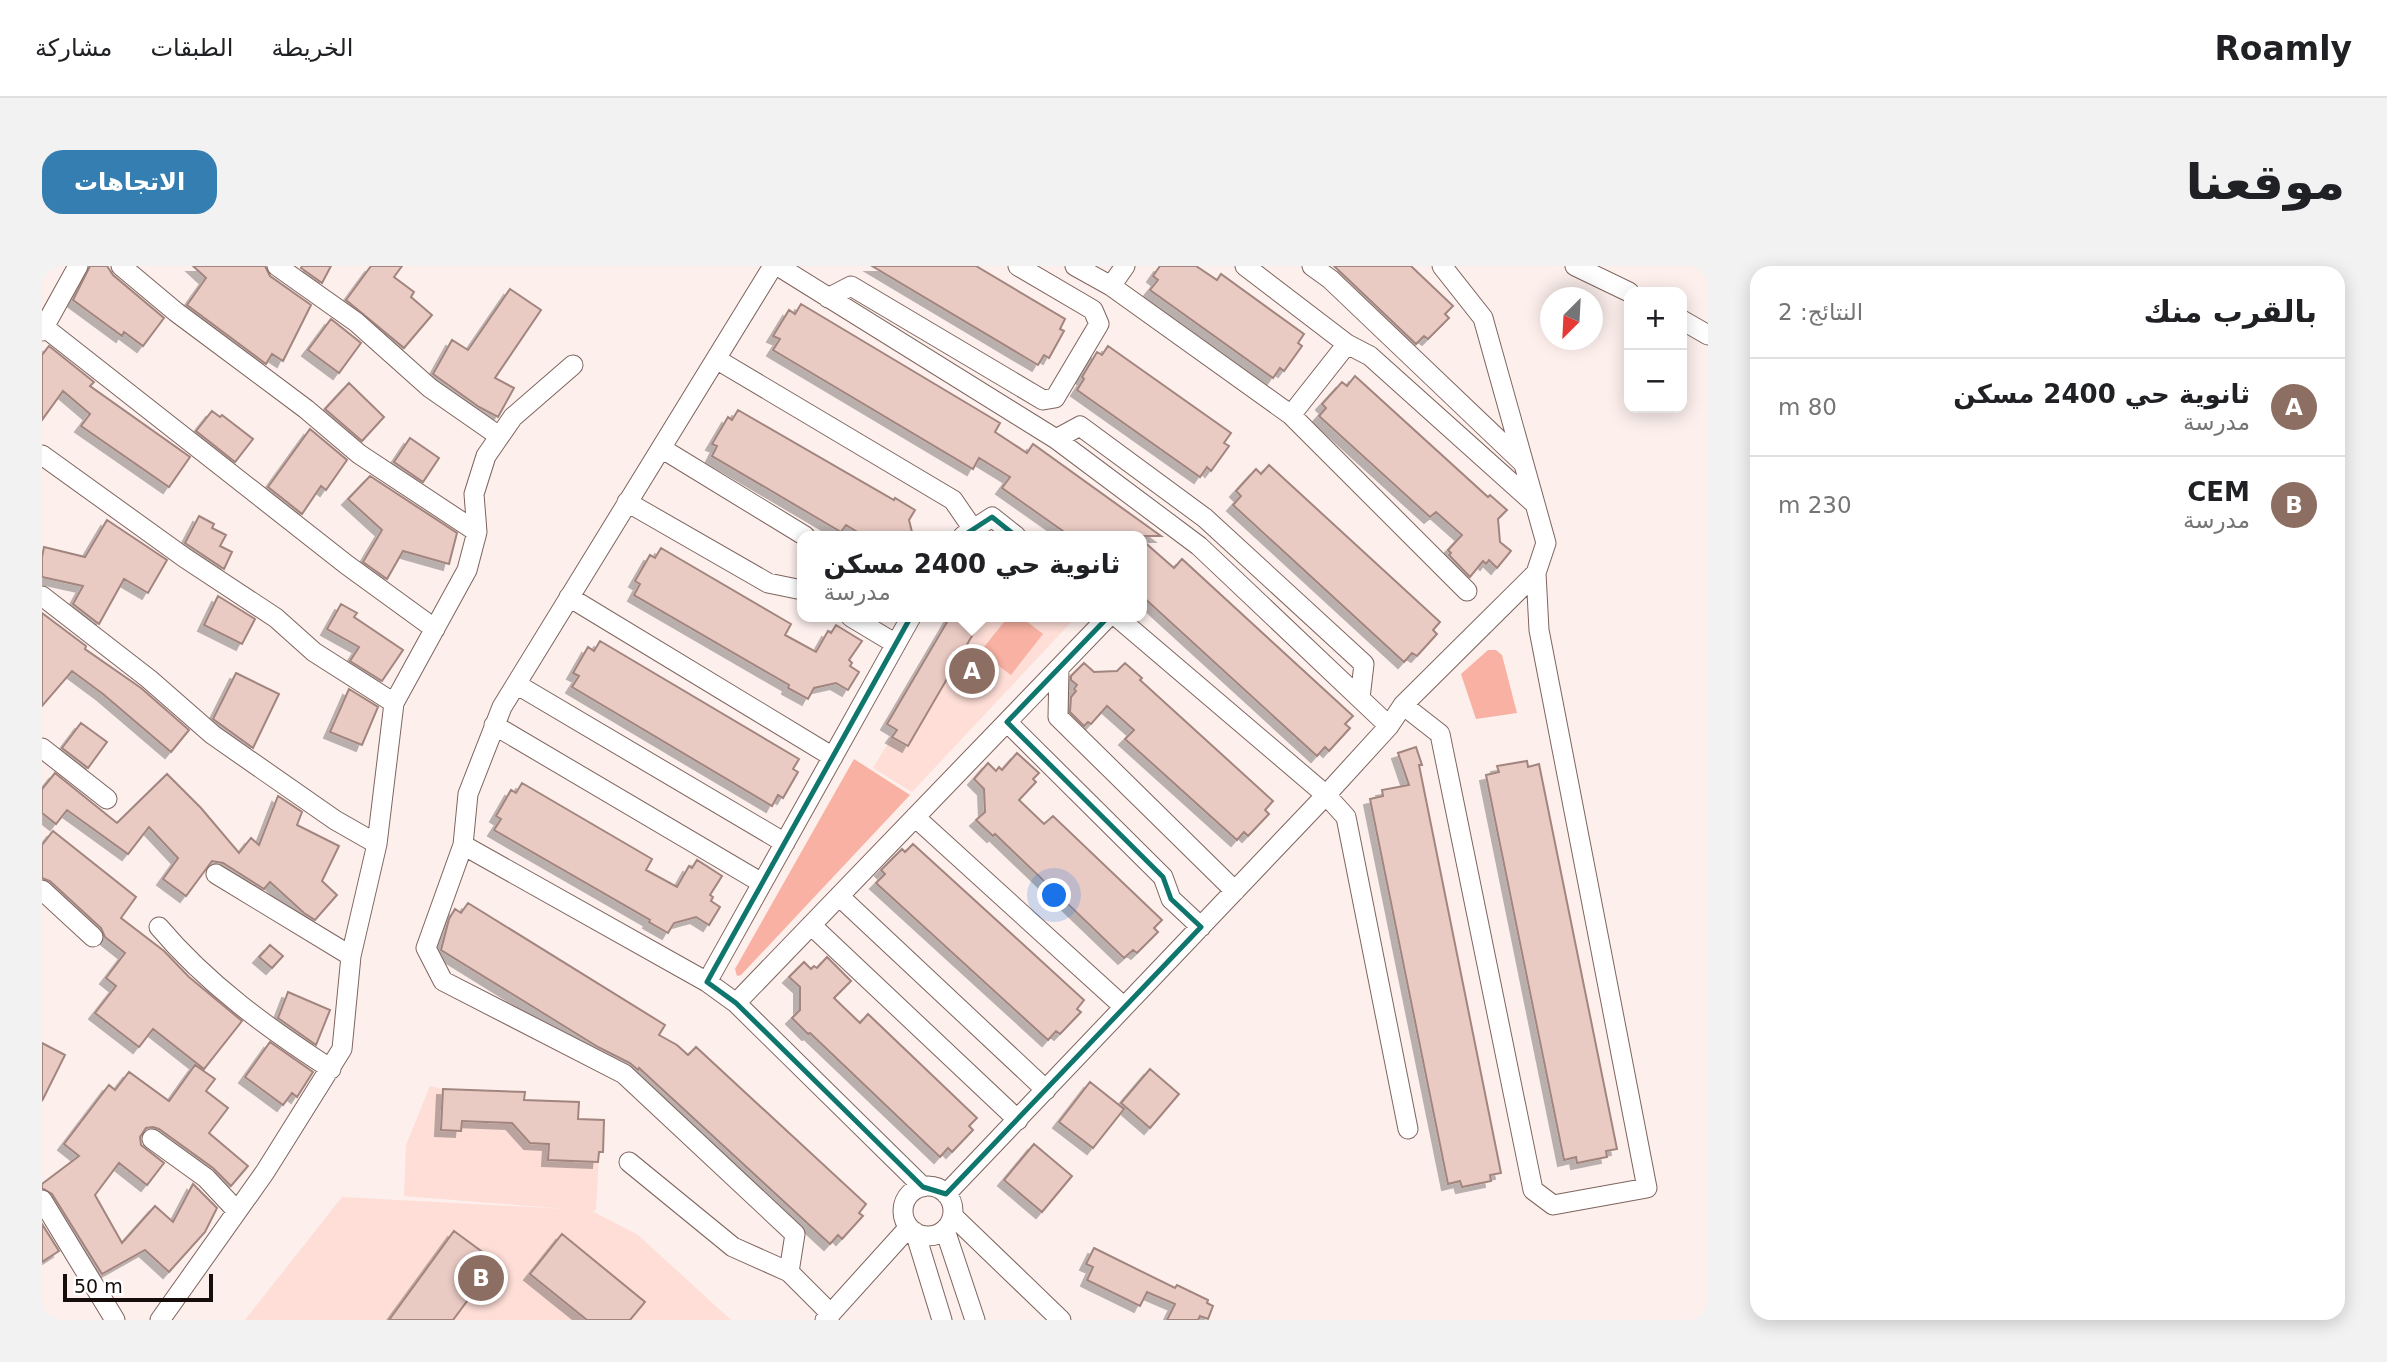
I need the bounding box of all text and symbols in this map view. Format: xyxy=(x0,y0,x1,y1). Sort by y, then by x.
text: Roamly xyxy=(2214,29,2352,68)
text: مشاركة xyxy=(35,34,112,62)
text: الطبقات xyxy=(150,34,233,62)
text: الخريطة xyxy=(271,34,353,62)
button: الاتجاهات xyxy=(42,150,217,214)
text: موقعنا xyxy=(2186,154,2345,211)
north arrow xyxy=(1540,287,1603,350)
map controls xyxy=(1624,287,1687,413)
button: + xyxy=(1624,287,1687,350)
text: بالقرب منك xyxy=(2144,294,2317,329)
text: النتائج: 2 xyxy=(1778,299,1863,325)
button: − xyxy=(1624,350,1687,413)
text: ثانوية حي 2400 مسكن xyxy=(1953,379,2250,409)
text: 80 m xyxy=(1778,394,1837,420)
text: A xyxy=(2285,394,2303,420)
text: مدرسة xyxy=(2183,409,2250,435)
text: CEM xyxy=(2187,477,2250,507)
text: 230 m xyxy=(1778,492,1852,518)
text: B xyxy=(2285,492,2303,518)
text: مدرسة xyxy=(2183,507,2250,533)
popup xyxy=(797,531,1147,622)
text: ثانوية حي 2400 مسكن xyxy=(824,549,1120,579)
text: مدرسة xyxy=(824,579,891,605)
pin: A xyxy=(949,645,995,697)
your location xyxy=(1037,878,1071,912)
pin: B xyxy=(458,1252,504,1304)
scale bar xyxy=(63,1271,214,1303)
text: 50 m xyxy=(74,1275,123,1297)

